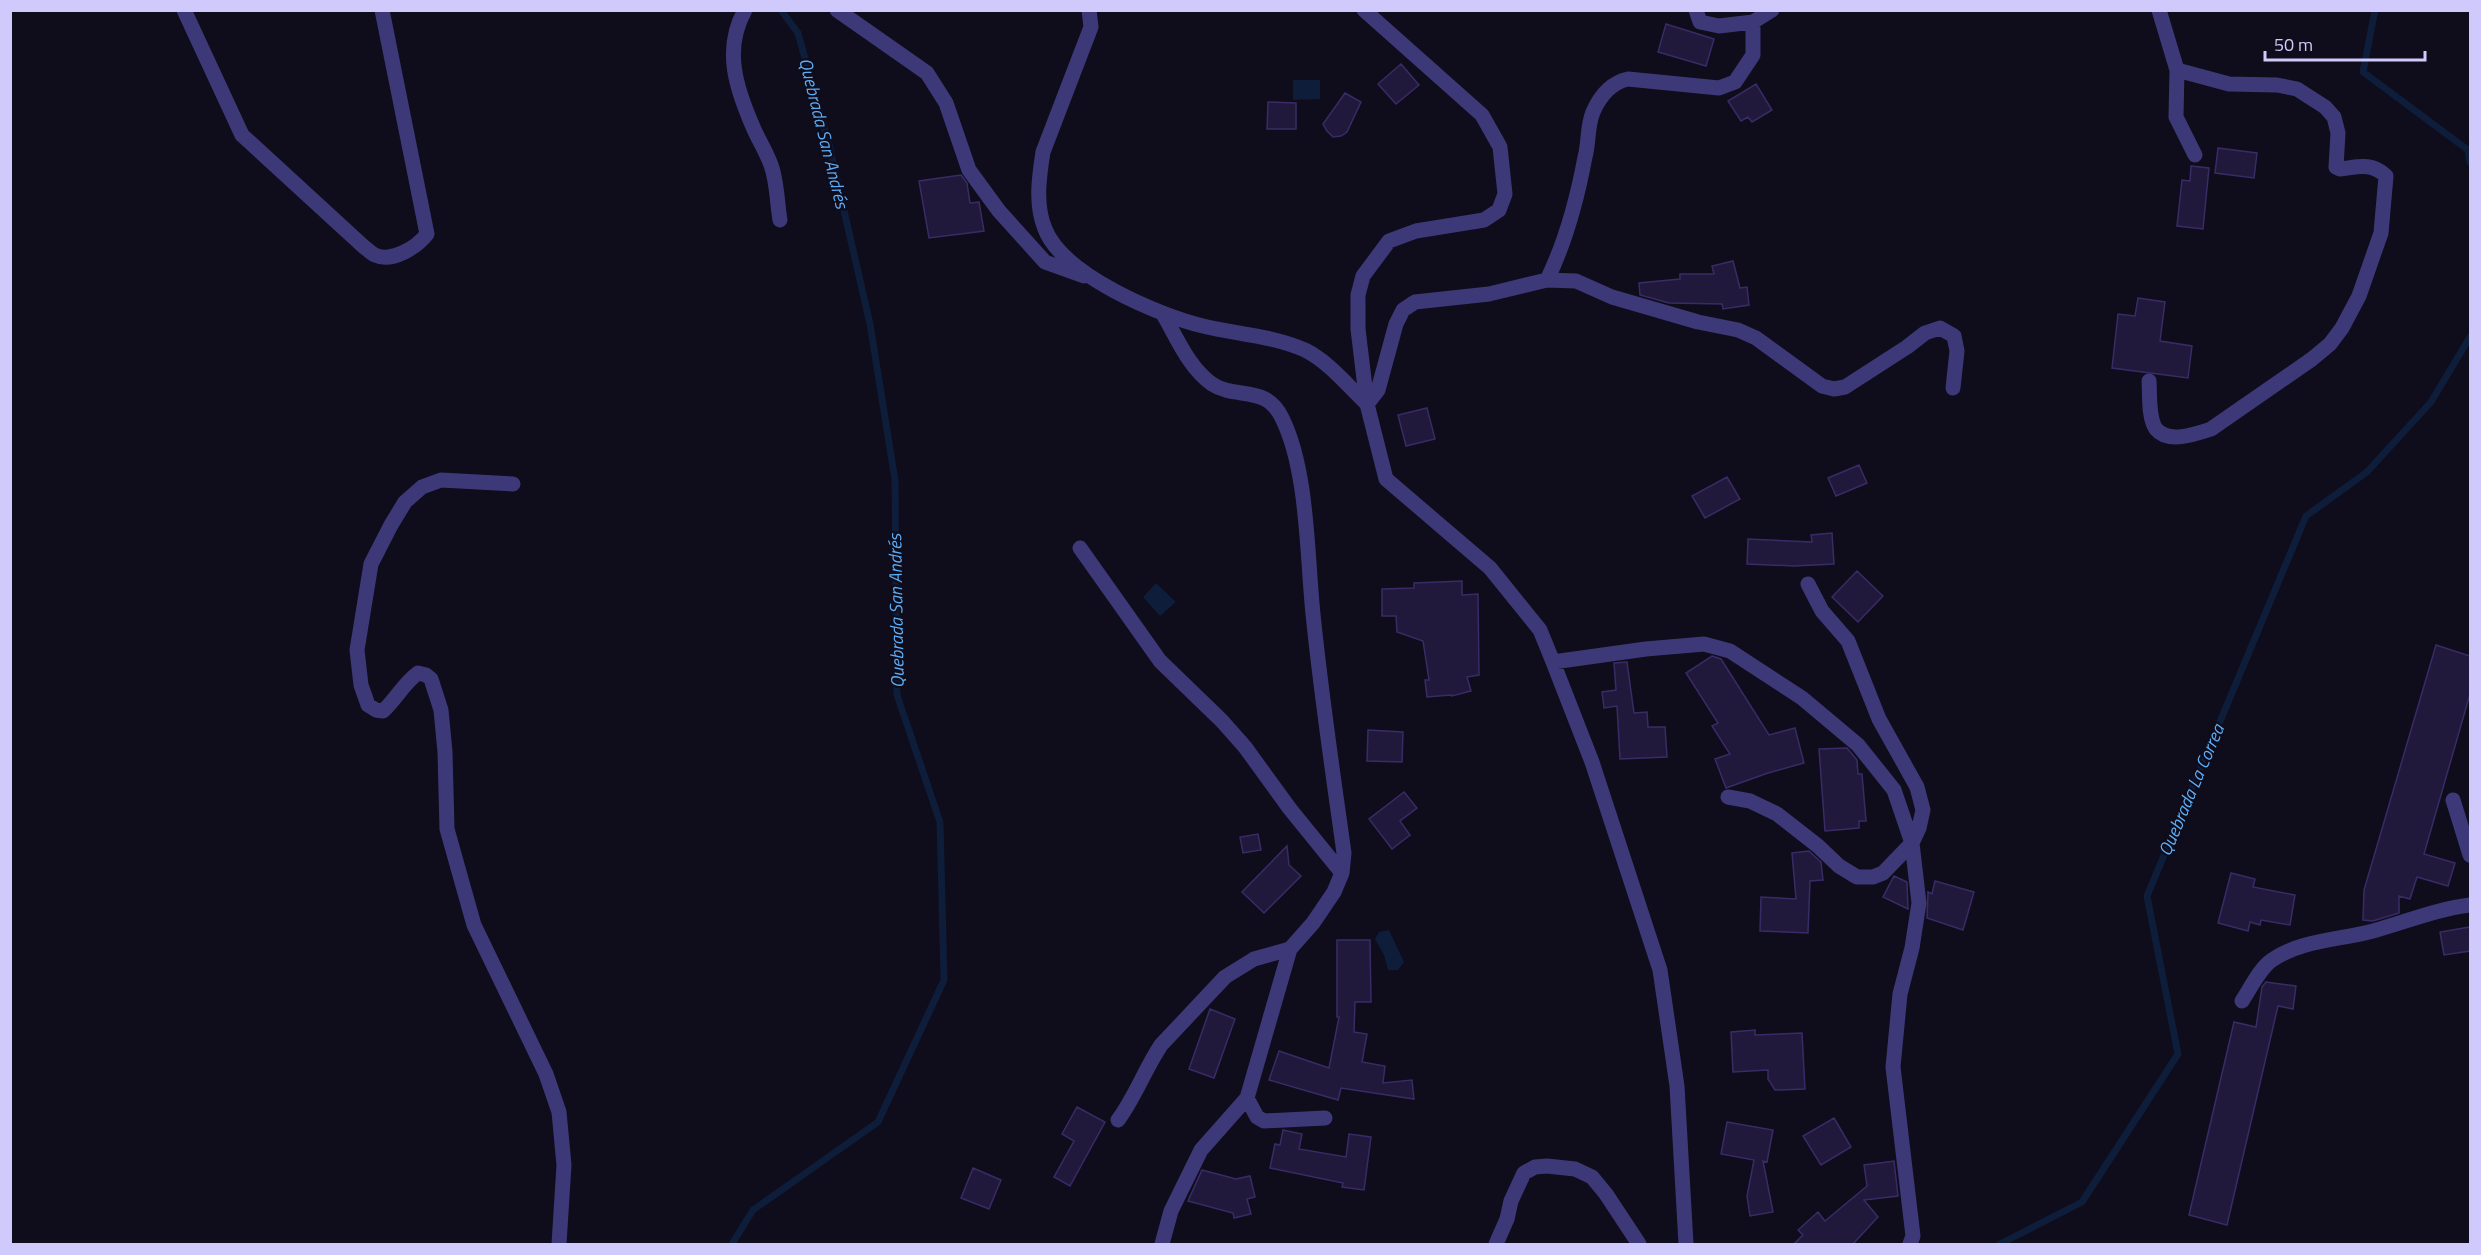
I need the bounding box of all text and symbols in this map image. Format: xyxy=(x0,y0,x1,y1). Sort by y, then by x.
scale bar xyxy=(2265,24,2426,62)
text: 50 m xyxy=(2274,31,2313,58)
water label: Quebrada San Andrés xyxy=(792,55,856,212)
water label: Quebrada San Andrés xyxy=(881,532,911,688)
water label: Quebrada La Correa xyxy=(2151,719,2231,860)

